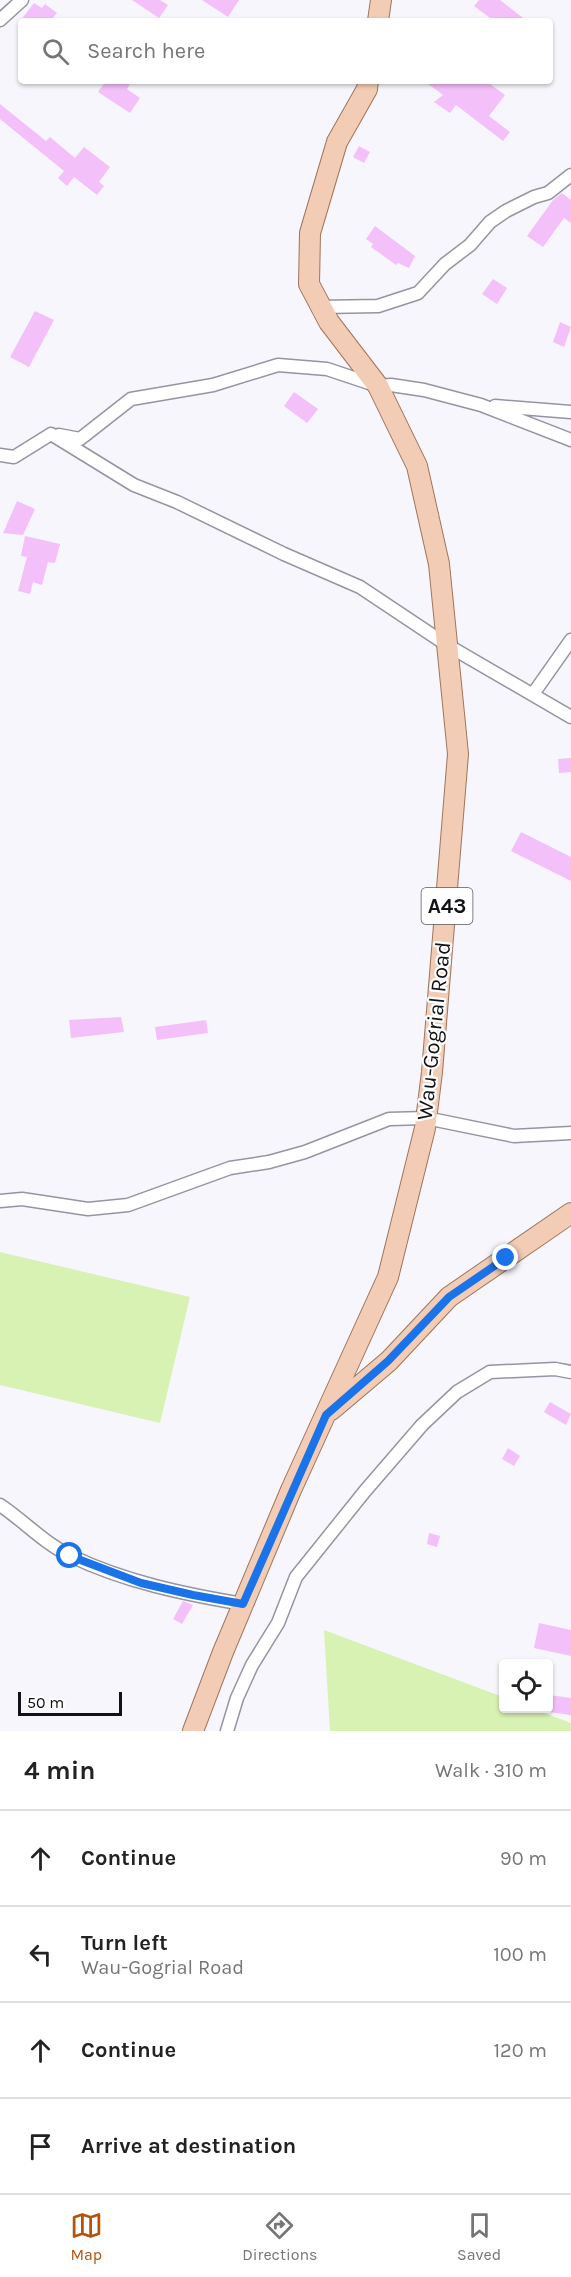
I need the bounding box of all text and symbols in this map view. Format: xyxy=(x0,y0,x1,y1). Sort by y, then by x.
search box xyxy=(18,18,553,84)
icon: search xyxy=(39,35,72,68)
text: Search here xyxy=(87,38,205,64)
road number: A43 xyxy=(422,888,472,924)
street label: Wau-Gogrial Road xyxy=(412,940,456,1122)
route end xyxy=(492,1244,518,1270)
route start xyxy=(56,1542,82,1568)
map controls xyxy=(499,1659,553,1713)
button: locate xyxy=(499,1659,553,1713)
scale bar xyxy=(18,1689,122,1716)
text: 50 m xyxy=(27,1693,64,1712)
text: 4 min xyxy=(24,1755,95,1786)
text: Walk · 310 m xyxy=(435,1759,547,1782)
icon: ahead xyxy=(24,1842,57,1875)
text: Continue xyxy=(81,1845,176,1871)
text: 90 m xyxy=(500,1847,547,1870)
text: Turn left xyxy=(81,1930,168,1956)
icon: left xyxy=(24,1938,57,1971)
text: 100 m xyxy=(493,1943,547,1966)
text: Wau-Gogrial Road xyxy=(81,1956,244,1979)
icon: ahead xyxy=(24,2034,57,2067)
text: Continue xyxy=(81,2037,176,2063)
text: 120 m xyxy=(493,2039,547,2062)
icon: arrive xyxy=(24,2130,57,2163)
text: Arrive at destination xyxy=(81,2133,296,2159)
tab: Map xyxy=(70,2209,103,2264)
tab: Directions xyxy=(242,2209,317,2264)
tab: Saved xyxy=(457,2209,501,2264)

